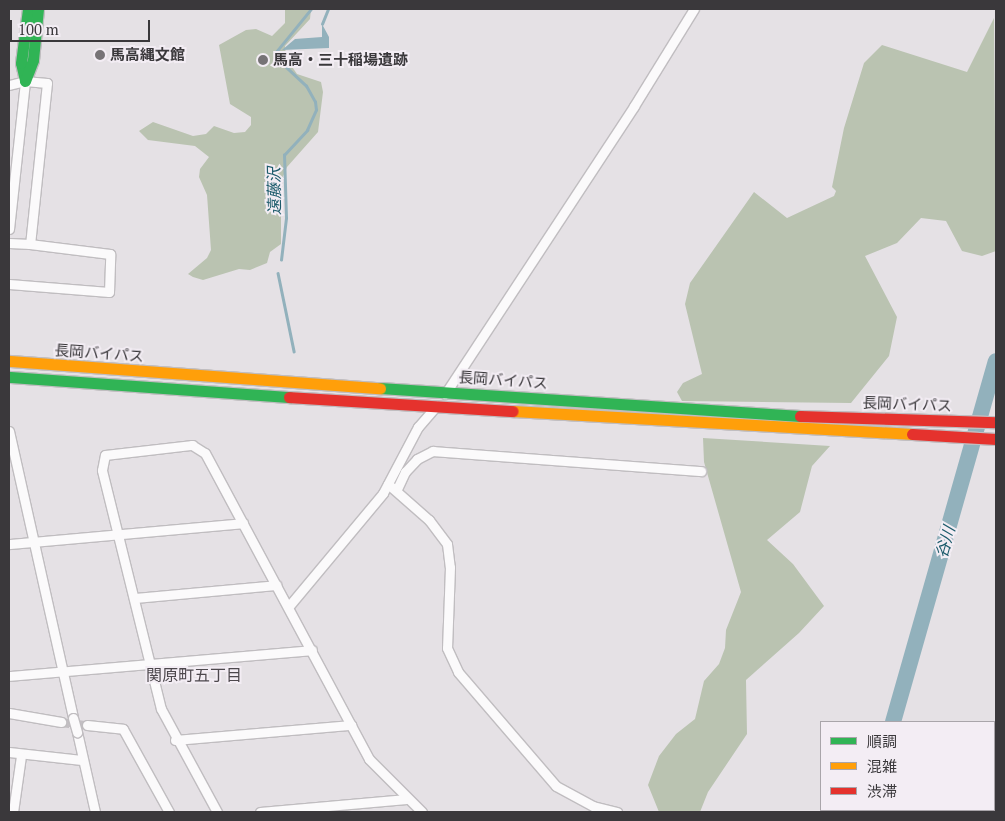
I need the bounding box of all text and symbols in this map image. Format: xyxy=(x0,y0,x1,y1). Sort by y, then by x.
scale bar xyxy=(12,10,152,42)
text: 100 m xyxy=(18,19,59,39)
place label: 馬高縄文館 xyxy=(110,46,185,64)
marker: 馬高縄文館 xyxy=(94,49,106,61)
place label: 馬高・三十稲場遺跡 xyxy=(273,51,408,69)
marker: 馬高・三十稲場遺跡 xyxy=(257,54,269,66)
water label: 遠藤沢 xyxy=(264,167,284,215)
street label: 長岡バイパス xyxy=(53,341,145,365)
street label: 長岡バイパス xyxy=(457,368,549,392)
street label: 長岡バイパス xyxy=(862,393,952,415)
water label: 谷川 xyxy=(931,524,959,560)
district label: 関原町五丁目 xyxy=(146,665,242,685)
legend xyxy=(820,721,995,811)
text: 順調 xyxy=(867,731,897,751)
text: 混雑 xyxy=(867,756,897,776)
text: 渋滞 xyxy=(867,781,897,801)

